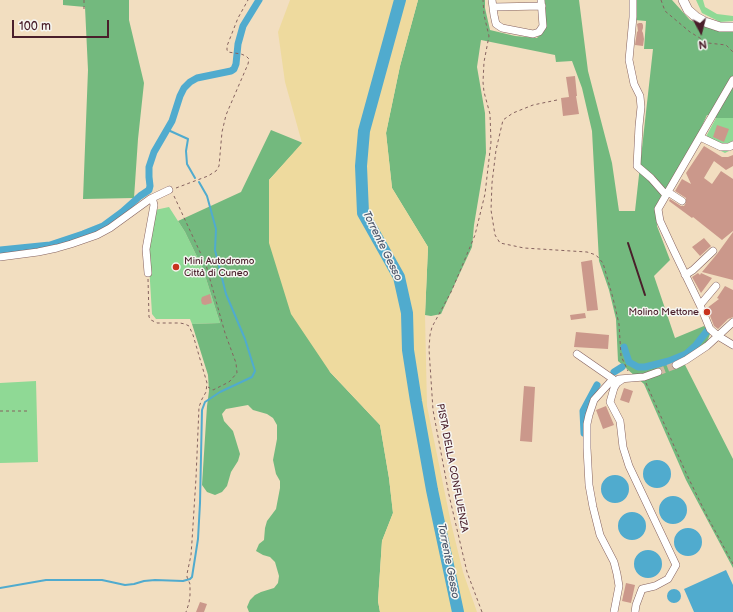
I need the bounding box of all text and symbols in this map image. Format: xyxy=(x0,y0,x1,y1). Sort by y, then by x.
scale bar xyxy=(14,12,111,38)
north arrow xyxy=(681,12,721,52)
text: 100 m xyxy=(19,19,51,34)
text: N xyxy=(698,37,707,51)
water label: Torrente Gesso xyxy=(359,209,405,283)
place label: Mini Autodromo Città di Cuneo xyxy=(184,255,254,278)
marker: Mini Autodromo Città di Cuneo xyxy=(171,262,181,272)
place label: Molino Mettone xyxy=(628,306,699,318)
marker: Molino Mettone xyxy=(702,307,712,317)
street label: PISTA DELLA CONFLUENZA xyxy=(434,403,470,533)
water label: Torrente Gesso xyxy=(434,522,462,600)

